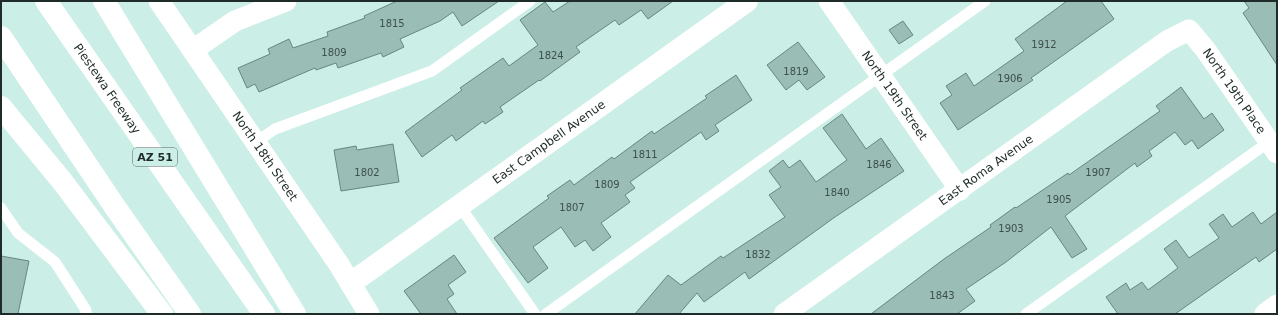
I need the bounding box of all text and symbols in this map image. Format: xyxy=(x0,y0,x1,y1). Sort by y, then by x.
house number: 1815 xyxy=(379,18,405,29)
house number: 1912 xyxy=(1031,39,1057,50)
street label: Piestewa Freeway xyxy=(71,41,143,137)
street label: North 19th Place xyxy=(1200,46,1269,137)
house number: 1809 xyxy=(321,47,347,58)
street label: North 19th Street xyxy=(859,48,930,143)
house number: 1824 xyxy=(538,50,564,61)
house number: 1819 xyxy=(783,66,809,77)
house number: 1906 xyxy=(997,73,1023,84)
street label: East Campbell Avenue xyxy=(490,97,608,187)
street label: North 18th Street xyxy=(230,109,301,204)
street label: East Roma Avenue xyxy=(936,132,1036,208)
road number: AZ 51 xyxy=(133,148,177,166)
house number: 1811 xyxy=(632,149,658,160)
house number: 1846 xyxy=(866,159,892,170)
house number: 1802 xyxy=(354,167,380,178)
house number: 1907 xyxy=(1085,167,1111,178)
house number: 1809 xyxy=(594,179,620,190)
house number: 1840 xyxy=(824,187,850,198)
house number: 1905 xyxy=(1046,194,1072,205)
house number: 1807 xyxy=(559,202,585,213)
house number: 1903 xyxy=(998,223,1024,234)
house number: 1832 xyxy=(745,249,771,260)
house number: 1843 xyxy=(929,290,955,301)

